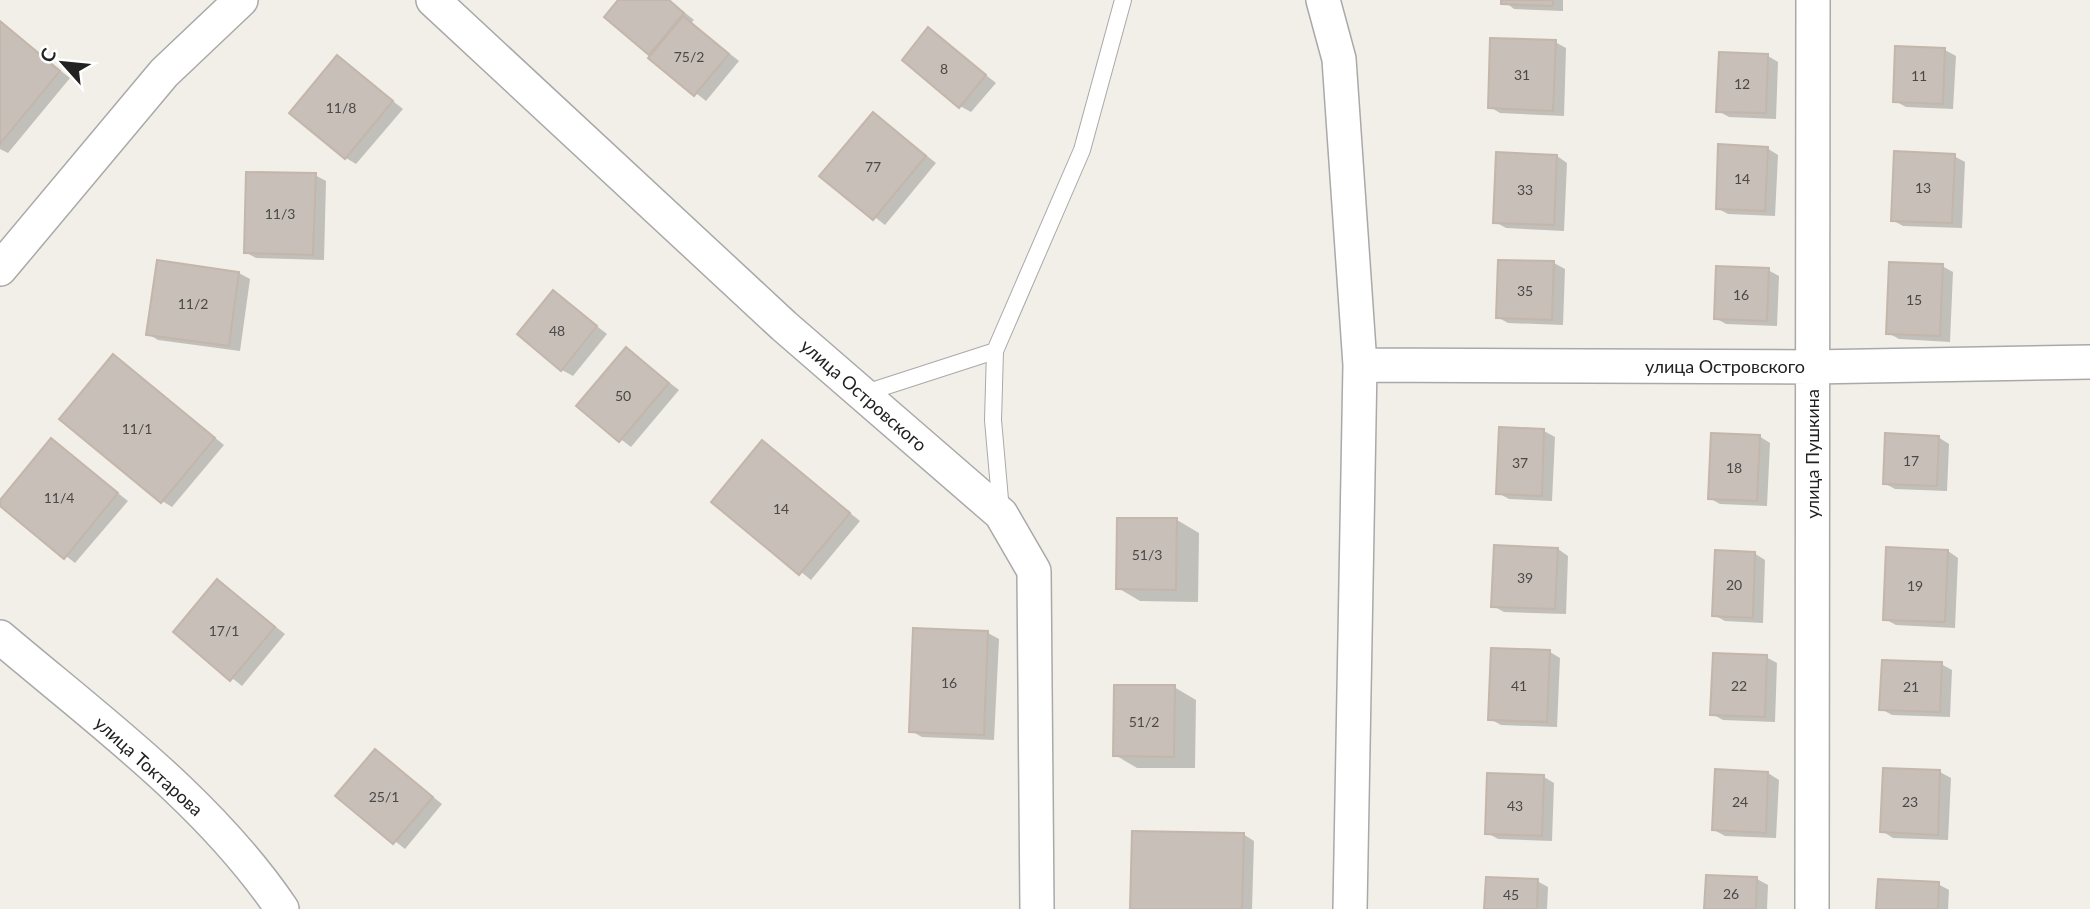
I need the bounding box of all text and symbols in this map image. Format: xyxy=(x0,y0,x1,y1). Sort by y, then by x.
north arrow xyxy=(28,28,98,98)
text: С xyxy=(34,44,61,66)
house number: 75/2 xyxy=(674,48,704,65)
house number: 8 xyxy=(940,60,948,77)
house number: 31 xyxy=(1514,66,1530,83)
house number: 11 xyxy=(1911,67,1927,84)
house number: 12 xyxy=(1734,75,1750,92)
house number: 11/8 xyxy=(326,99,356,116)
house number: 77 xyxy=(865,158,881,175)
house number: 14 xyxy=(1734,170,1750,187)
house number: 13 xyxy=(1915,179,1931,196)
house number: 33 xyxy=(1517,181,1533,198)
house number: 11/3 xyxy=(265,205,295,222)
house number: 35 xyxy=(1517,282,1533,299)
house number: 16 xyxy=(1733,286,1749,303)
house number: 15 xyxy=(1906,291,1922,308)
house number: 11/2 xyxy=(178,295,208,312)
house number: 48 xyxy=(549,322,565,339)
street label: улица Островского xyxy=(796,334,932,456)
street label: улица Островского xyxy=(1645,355,1805,377)
house number: 50 xyxy=(615,387,631,404)
street label: улица Пушкина xyxy=(1801,389,1823,519)
house number: 11/1 xyxy=(122,420,152,437)
house number: 17 xyxy=(1903,452,1919,469)
house number: 37 xyxy=(1512,454,1528,471)
house number: 18 xyxy=(1726,459,1742,476)
house number: 11/4 xyxy=(44,489,74,506)
house number: 14 xyxy=(773,500,789,517)
house number: 51/3 xyxy=(1132,546,1162,563)
house number: 39 xyxy=(1517,569,1533,586)
house number: 20 xyxy=(1726,576,1742,593)
house number: 19 xyxy=(1907,577,1923,594)
house number: 17/1 xyxy=(209,622,239,639)
house number: 16 xyxy=(941,674,957,691)
house number: 41 xyxy=(1511,677,1527,694)
house number: 22 xyxy=(1731,677,1747,694)
house number: 21 xyxy=(1903,678,1919,695)
street label: улица Токтарова xyxy=(90,712,208,820)
house number: 51/2 xyxy=(1129,713,1159,730)
house number: 25/1 xyxy=(369,788,399,805)
house number: 24 xyxy=(1732,793,1748,810)
house number: 23 xyxy=(1902,793,1918,810)
house number: 43 xyxy=(1507,797,1523,814)
house number: 26 xyxy=(1723,885,1739,902)
house number: 45 xyxy=(1503,886,1519,903)

